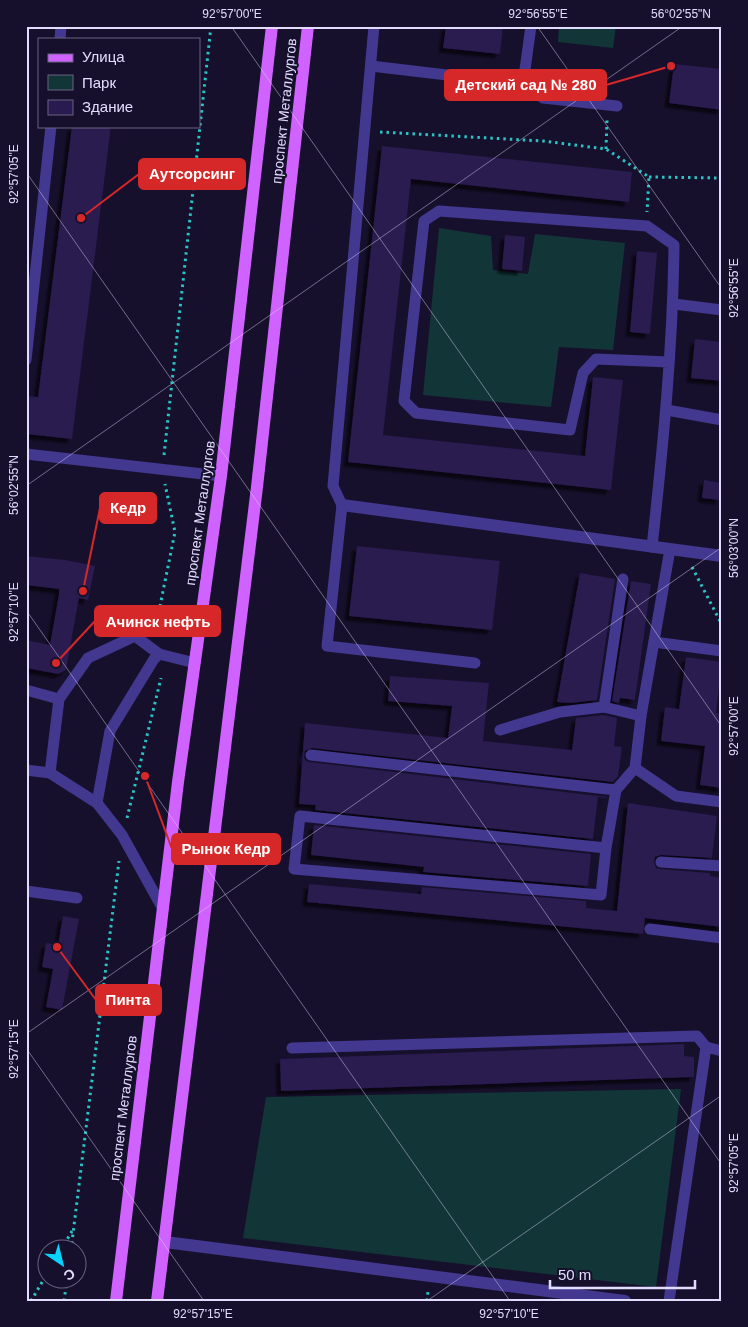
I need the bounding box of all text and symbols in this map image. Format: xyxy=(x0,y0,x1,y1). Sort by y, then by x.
text: 92°57'00"E xyxy=(202,7,262,21)
text: 92°56'55"E xyxy=(508,7,568,21)
text: 56°02'55"N xyxy=(651,7,711,21)
street label: проспект Металлургов xyxy=(268,37,300,185)
legend xyxy=(38,38,200,128)
text: Улица xyxy=(82,48,125,65)
callout: Детский сад № 280 xyxy=(445,70,606,100)
text: Парк xyxy=(82,74,116,91)
text: Детский сад № 280 xyxy=(455,76,597,93)
text: Здание xyxy=(82,98,133,115)
text: 92°57'05"E xyxy=(7,144,21,204)
callout: Аутсорсинг xyxy=(139,159,245,189)
text: Аутсорсинг xyxy=(149,165,235,182)
text: 92°56'55"E xyxy=(727,258,741,318)
street label: проспект Металлургов xyxy=(182,439,218,587)
text: 56°02'55"N xyxy=(7,455,21,515)
callout: Кедр xyxy=(100,493,156,523)
text: Кедр xyxy=(110,499,146,516)
text: 56°03'00"N xyxy=(727,518,741,578)
text: 92°57'10"E xyxy=(7,582,21,642)
callout: Ачинск нефть xyxy=(95,606,220,636)
text: Ачинск нефть xyxy=(106,613,210,630)
text: 92°57'00"E xyxy=(727,696,741,756)
callout: Рынок Кедр xyxy=(172,834,280,864)
text: Рынок Кедр xyxy=(182,840,270,857)
callout: Пинта xyxy=(96,985,161,1015)
text: Пинта xyxy=(106,991,151,1008)
text: 92°57'15"E xyxy=(7,1019,21,1079)
street label: проспект Металлургов xyxy=(106,1034,140,1182)
text: 92°57'05"E xyxy=(727,1133,741,1193)
north arrow xyxy=(38,1240,88,1290)
scale bar xyxy=(550,1257,696,1289)
text: С xyxy=(61,1265,78,1284)
text: 50 m xyxy=(558,1266,591,1283)
text: 92°57'15"E xyxy=(173,1307,233,1321)
text: 92°57'10"E xyxy=(479,1307,539,1321)

